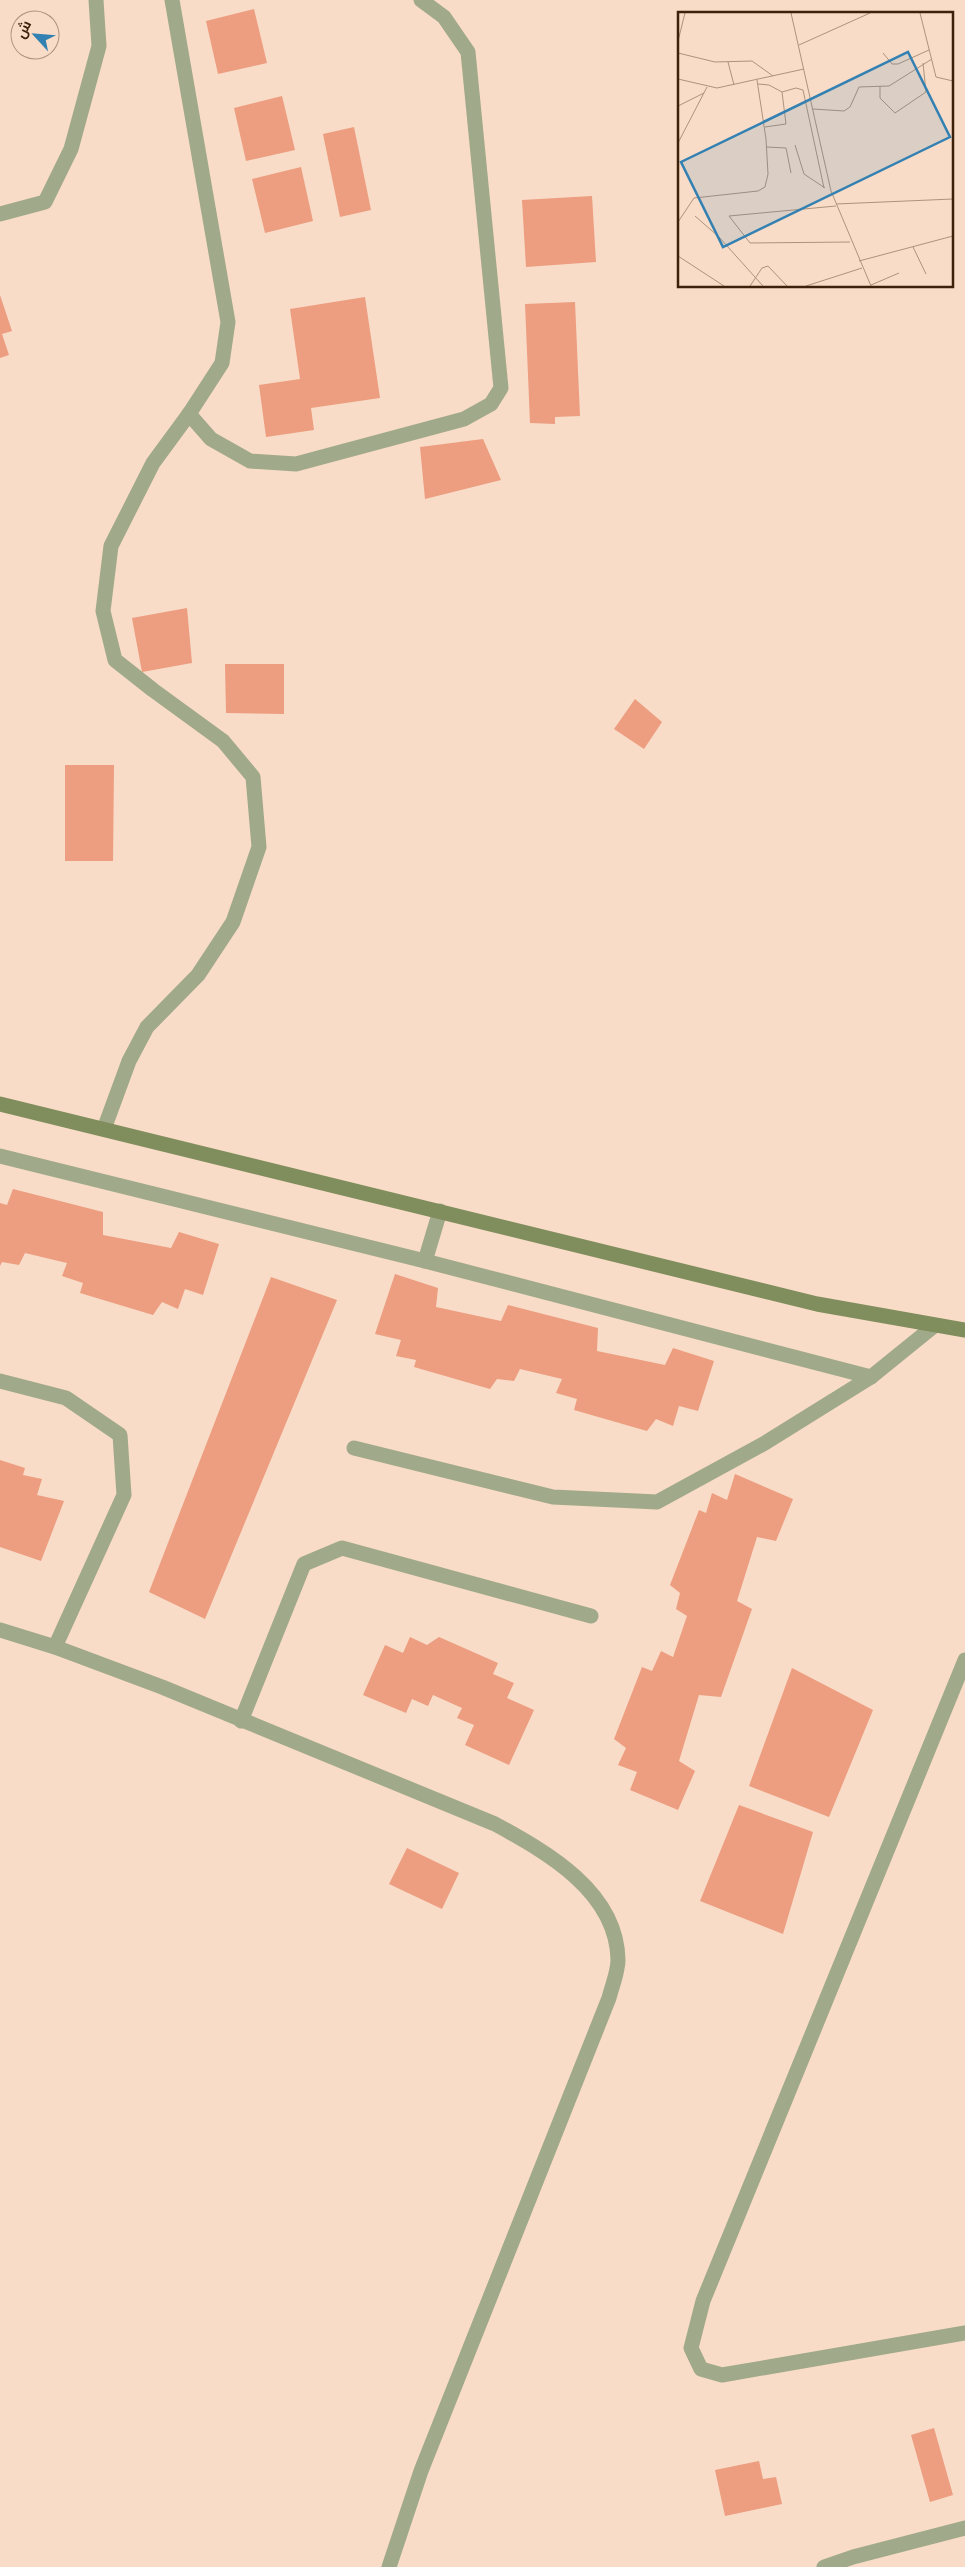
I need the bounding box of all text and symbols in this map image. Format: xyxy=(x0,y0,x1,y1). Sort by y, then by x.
north arrow xyxy=(10,10,60,60)
inset map xyxy=(678,12,952,288)
text: ش xyxy=(12,18,35,41)

